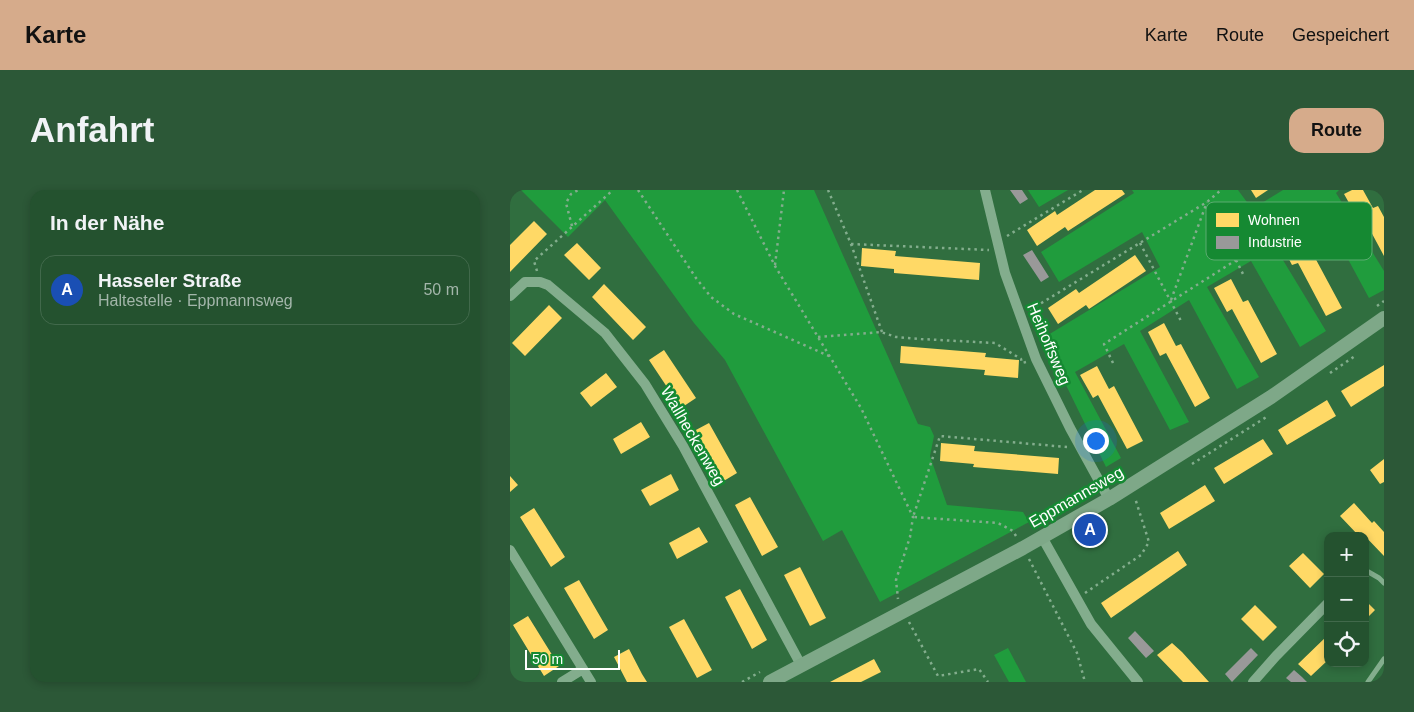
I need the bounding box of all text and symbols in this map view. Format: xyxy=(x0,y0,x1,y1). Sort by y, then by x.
text: Karte xyxy=(25,21,86,48)
text: Karte xyxy=(1145,25,1188,45)
text: Route xyxy=(1216,25,1264,45)
text: Gespeichert xyxy=(1292,25,1389,45)
button: Route xyxy=(1289,108,1384,153)
text: Anfahrt xyxy=(30,110,154,149)
legend xyxy=(1206,202,1372,260)
text: In der Nähe xyxy=(50,211,164,234)
text: Wohnen xyxy=(1248,212,1300,228)
text: Industrie xyxy=(1248,234,1302,250)
text: Hasseler Straße xyxy=(98,270,242,291)
text: A xyxy=(61,281,73,298)
text: 50 m xyxy=(423,281,459,298)
text: Haltestelle · Eppmannsweg xyxy=(98,292,293,309)
street label: Heihoffsweg xyxy=(1024,300,1074,388)
street label: Wallheckenweg xyxy=(658,383,728,489)
your location xyxy=(1083,428,1109,454)
street label: Eppmannsweg xyxy=(1026,463,1126,531)
pin: A xyxy=(1074,511,1106,549)
map controls xyxy=(1324,532,1369,667)
button: + xyxy=(1324,532,1369,577)
button: − xyxy=(1324,577,1369,622)
button: locate xyxy=(1324,622,1369,667)
scale bar xyxy=(525,647,620,670)
text: 50 m xyxy=(532,651,563,667)

